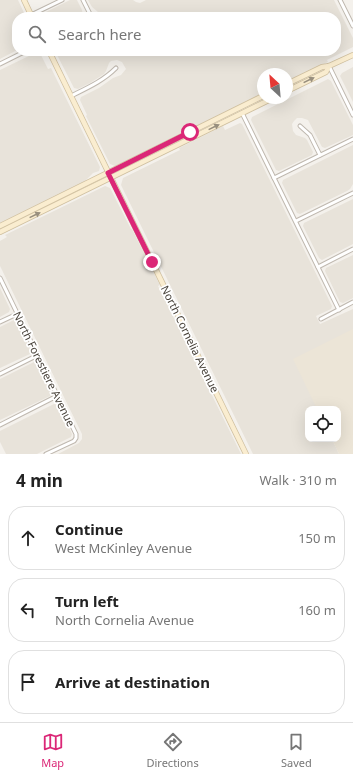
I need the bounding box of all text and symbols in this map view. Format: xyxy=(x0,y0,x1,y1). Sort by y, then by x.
search box xyxy=(12,12,341,56)
icon: search xyxy=(26,23,48,45)
text: Search here xyxy=(58,24,141,44)
north arrow xyxy=(257,68,293,104)
one-way arrow xyxy=(303,77,315,83)
route start xyxy=(181,123,199,141)
one-way arrow xyxy=(209,124,220,130)
one-way arrow xyxy=(29,212,41,218)
route end xyxy=(143,253,161,271)
street label: North Cornelia Avenue xyxy=(158,283,223,395)
street label: North Forestiere Avenue xyxy=(10,309,79,429)
map controls xyxy=(305,406,341,442)
button: locate xyxy=(305,406,341,442)
text: 4 min xyxy=(16,469,63,492)
text: Walk · 310 m xyxy=(259,471,337,489)
text: Continue xyxy=(55,519,123,539)
icon: ahead xyxy=(17,527,39,549)
text: 150 m xyxy=(298,529,336,547)
text: West McKinley Avenue xyxy=(55,539,192,557)
text: Turn left xyxy=(55,591,119,611)
icon: left xyxy=(17,599,39,621)
text: 160 m xyxy=(298,601,336,619)
text: North Cornelia Avenue xyxy=(55,611,194,629)
icon: arrive xyxy=(17,671,39,693)
text: Arrive at destination xyxy=(55,672,210,692)
tab: Map xyxy=(41,731,64,770)
tab: Directions xyxy=(146,731,199,770)
tab: Saved xyxy=(281,731,312,770)

